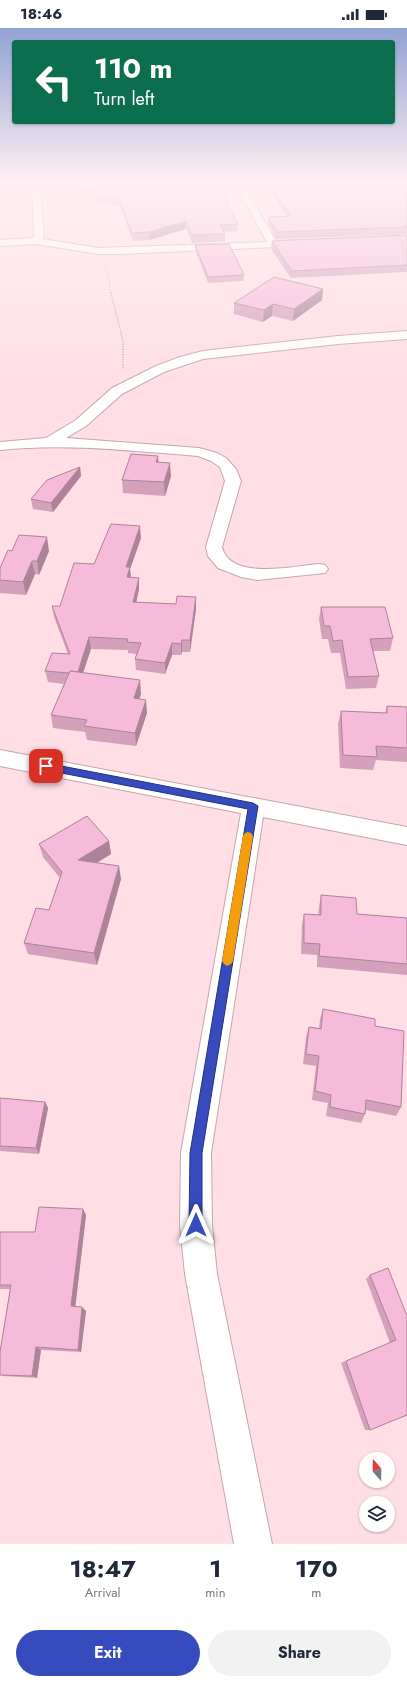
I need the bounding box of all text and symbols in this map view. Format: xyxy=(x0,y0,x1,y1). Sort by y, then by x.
text: 18:46 xyxy=(20,3,62,25)
text: 110 m xyxy=(94,48,172,89)
icon: left xyxy=(28,56,80,108)
text: Turn left xyxy=(94,86,154,112)
pin xyxy=(29,749,63,783)
icon: arrive xyxy=(35,755,57,777)
position arrow xyxy=(175,1204,217,1246)
north arrow xyxy=(359,1452,395,1488)
map controls xyxy=(359,1452,395,1532)
button: layers xyxy=(359,1496,395,1532)
text: 18:47 xyxy=(69,1551,136,1586)
text: 1 xyxy=(209,1551,221,1586)
text: 170 xyxy=(295,1551,338,1586)
text: Arrival xyxy=(85,1583,120,1602)
text: min xyxy=(205,1583,225,1602)
text: m xyxy=(311,1583,321,1602)
button: Exit xyxy=(16,1630,200,1676)
button: Share xyxy=(208,1630,391,1676)

